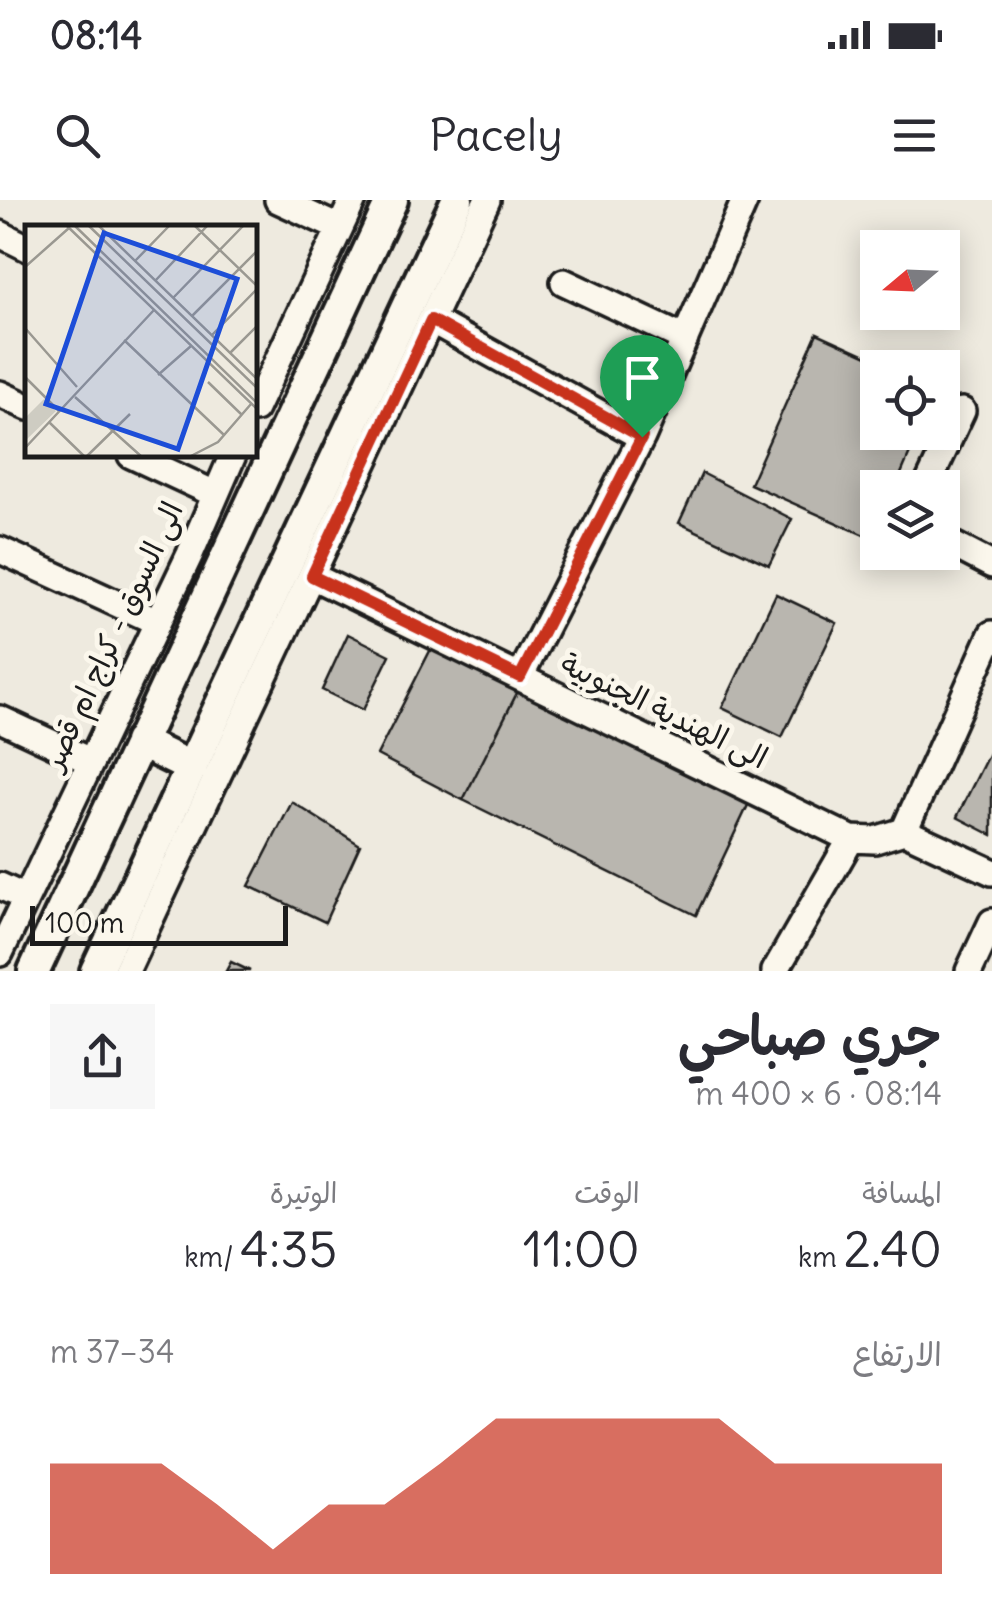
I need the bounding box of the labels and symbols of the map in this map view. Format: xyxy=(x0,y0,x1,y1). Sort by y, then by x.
inset map xyxy=(25,225,258,458)
north arrow xyxy=(860,230,960,330)
pin xyxy=(600,335,685,438)
street label: الى السوق - كراج ام قصر xyxy=(32,495,195,780)
street label: الى الهندية الجنوبية xyxy=(554,644,774,777)
scale bar xyxy=(30,901,288,946)

